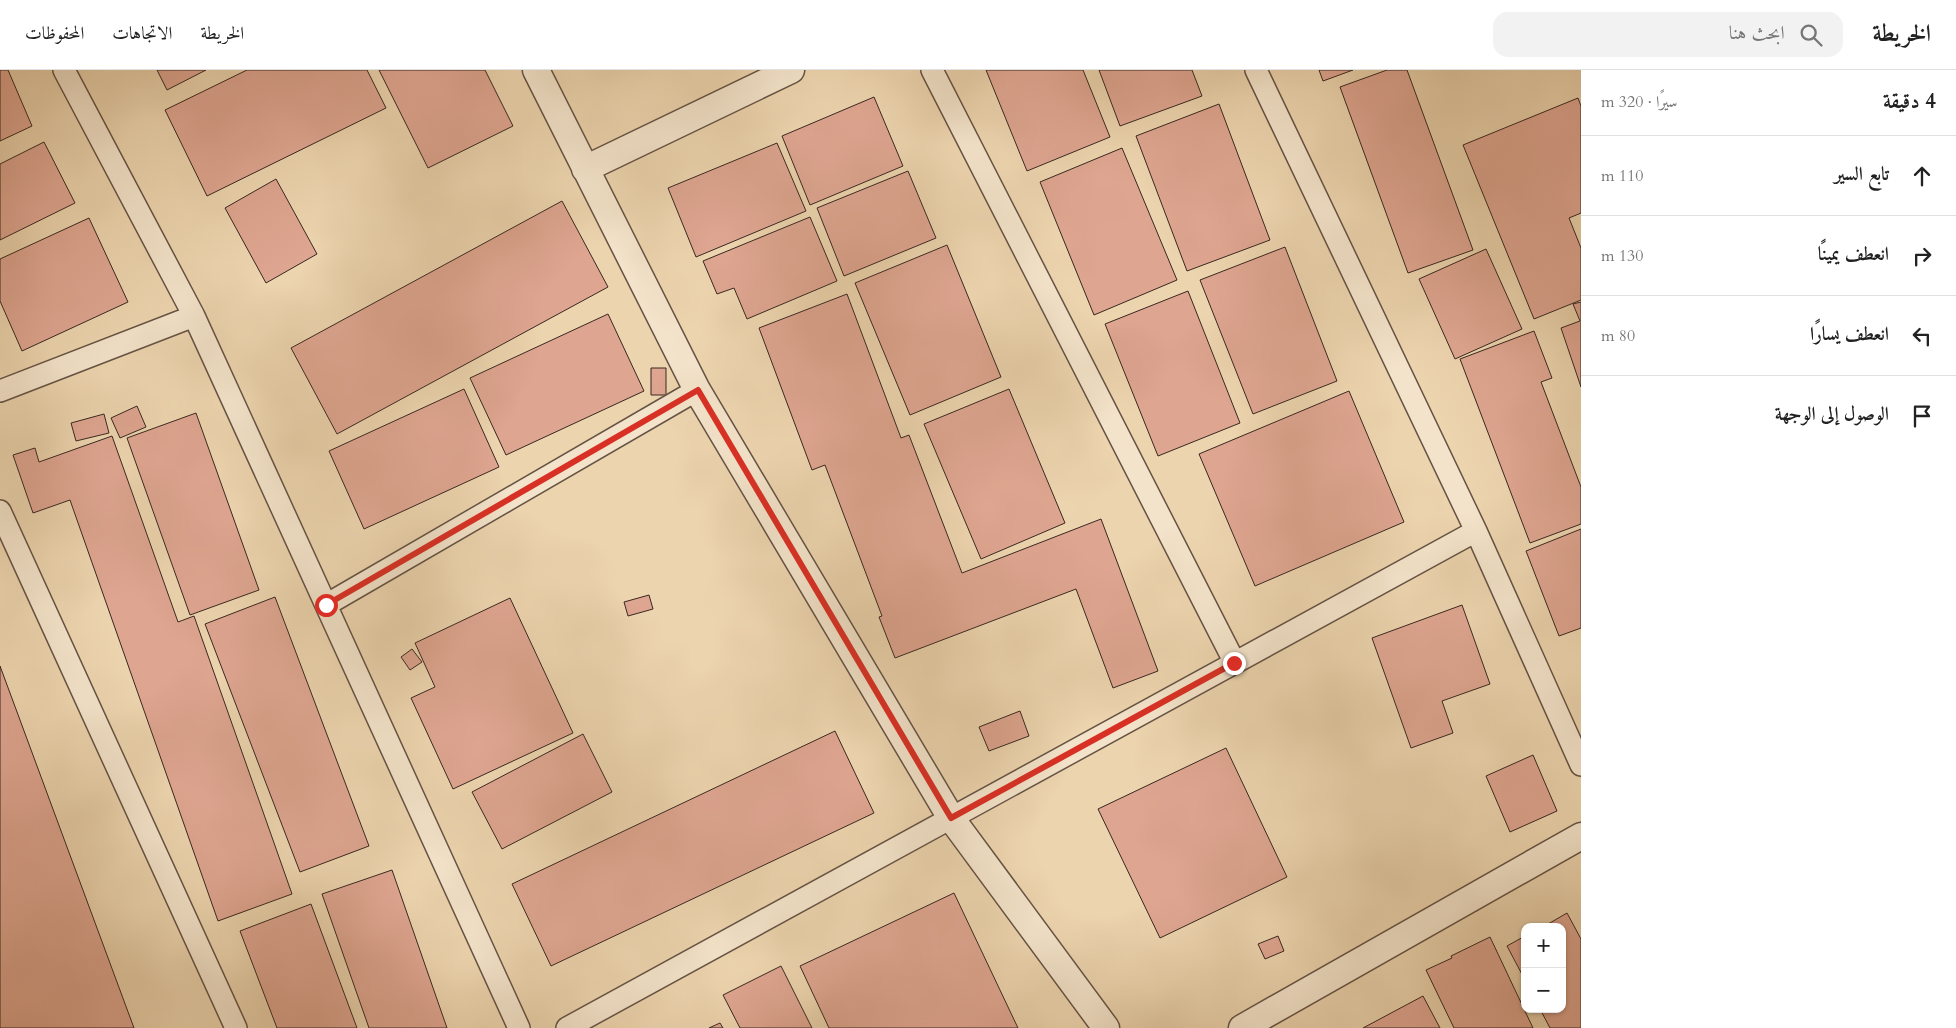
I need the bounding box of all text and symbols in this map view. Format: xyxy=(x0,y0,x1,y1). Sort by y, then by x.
search box xyxy=(1493,12,1843,57)
text: الخريطة xyxy=(1873,17,1931,50)
text: ابحث هنا xyxy=(1729,20,1785,46)
text: المحفوظات xyxy=(25,21,84,46)
text: الاتجاهات xyxy=(112,21,172,46)
text: الخريطة xyxy=(200,21,244,46)
icon: search xyxy=(1797,21,1825,49)
text: 4 دقيقة xyxy=(1883,87,1936,116)
text: سيرًا · 320 m xyxy=(1601,91,1677,113)
text: تابع السير xyxy=(1834,161,1889,187)
icon: ahead xyxy=(1908,162,1936,190)
text: 110 m xyxy=(1601,165,1643,187)
text: انعطف يمينًا xyxy=(1818,241,1889,267)
icon: right xyxy=(1908,242,1936,270)
text: 130 m xyxy=(1601,245,1643,267)
text: انعطف يسارًا xyxy=(1810,321,1889,347)
icon: left xyxy=(1908,322,1936,350)
text: 80 m xyxy=(1601,325,1635,347)
text: الوصول إلى الوجهة xyxy=(1775,401,1889,427)
icon: arrive xyxy=(1908,402,1936,430)
route start xyxy=(315,594,338,617)
route end xyxy=(1223,652,1246,675)
map controls xyxy=(1521,923,1566,1013)
button: + xyxy=(1521,923,1566,968)
button: − xyxy=(1521,968,1566,1013)

